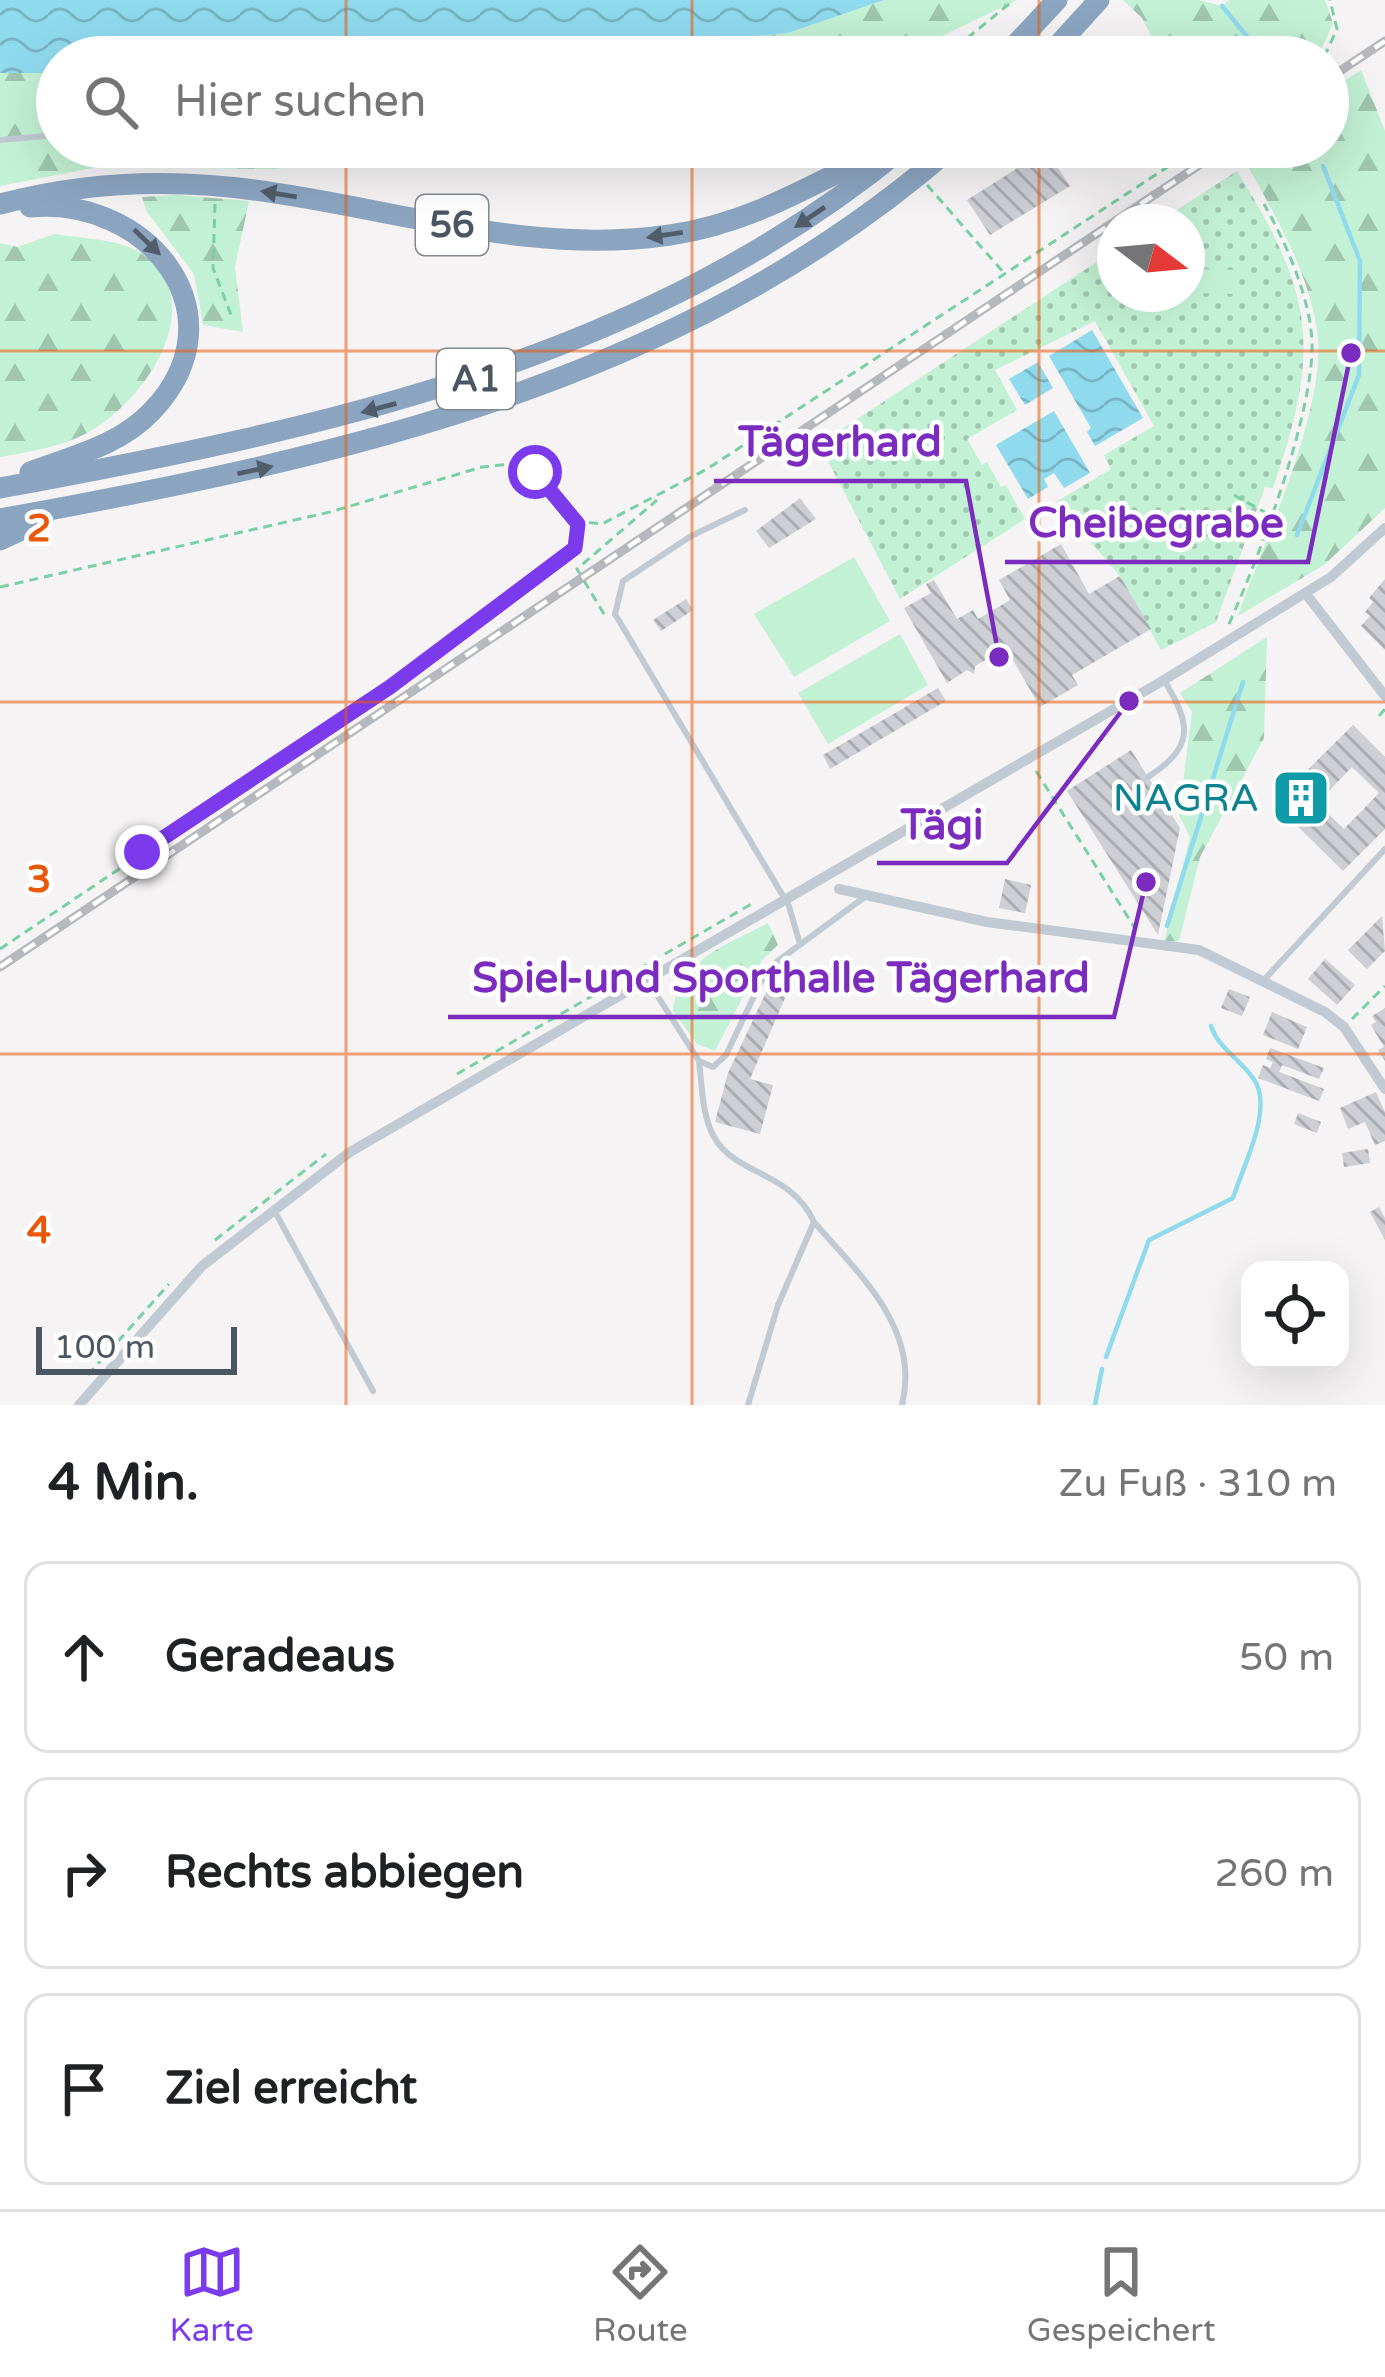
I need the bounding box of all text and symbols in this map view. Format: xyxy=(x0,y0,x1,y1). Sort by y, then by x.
search box xyxy=(36,36,1349,168)
icon: search xyxy=(78,69,144,135)
text: Hier suchen xyxy=(174,75,426,129)
one-way arrow xyxy=(260,184,297,203)
road number: 56 xyxy=(416,195,488,255)
one-way arrow xyxy=(794,204,826,227)
north arrow xyxy=(1097,204,1205,312)
one-way arrow xyxy=(646,226,683,245)
one-way arrow xyxy=(133,228,161,256)
road number: A1 xyxy=(437,349,515,409)
one-way arrow xyxy=(360,399,397,418)
callout: Tägerhard xyxy=(714,403,966,481)
text: Tägerhard xyxy=(737,417,942,468)
route start xyxy=(508,445,562,499)
one-way arrow xyxy=(237,459,275,478)
callout: Cheibegrabe xyxy=(1005,484,1308,562)
text: Cheibegrabe xyxy=(1028,498,1284,549)
text: 2 xyxy=(27,505,51,552)
building icon: NAGRA xyxy=(1270,767,1332,829)
place label: NAGRA xyxy=(1113,775,1259,822)
callout: Tägi xyxy=(877,785,1007,863)
text: Tägi xyxy=(900,800,983,851)
route end xyxy=(115,825,169,879)
text: 3 xyxy=(27,856,51,903)
callout: Spiel-und Sporthalle Tägerhard xyxy=(448,939,1114,1017)
text: Spiel-und Sporthalle Tägerhard xyxy=(472,953,1090,1004)
text: 4 xyxy=(27,1207,51,1254)
map controls xyxy=(1241,1261,1349,1369)
button: locate xyxy=(1241,1261,1349,1369)
scale bar xyxy=(36,1321,237,1374)
text: 100 m xyxy=(54,1328,155,1367)
text: 4 Min. xyxy=(48,1452,199,1514)
text: Zu Fuß · 310 m xyxy=(1059,1460,1337,1507)
icon: ahead xyxy=(51,1624,117,1690)
text: Geradeaus xyxy=(165,1630,395,1684)
text: 50 m xyxy=(1239,1634,1334,1681)
icon: right xyxy=(51,1840,117,1906)
text: Rechts abbiegen xyxy=(165,1846,524,1900)
text: 260 m xyxy=(1215,1850,1334,1897)
icon: arrive xyxy=(51,2056,117,2122)
text: Ziel erreicht xyxy=(165,2062,417,2116)
tab: Karte xyxy=(170,2239,254,2350)
tab: Route xyxy=(593,2239,688,2350)
tab: Gespeichert xyxy=(1027,2239,1215,2350)

